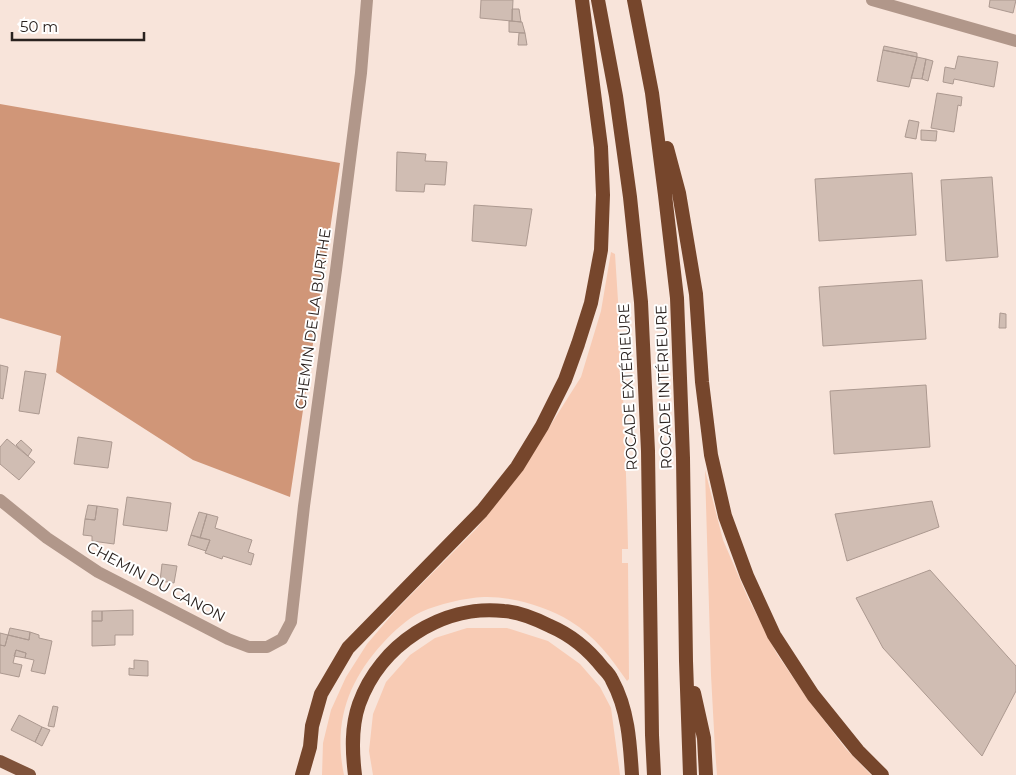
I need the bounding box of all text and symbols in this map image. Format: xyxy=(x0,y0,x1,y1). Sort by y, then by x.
scale bar xyxy=(12,10,145,42)
text: 50 m xyxy=(20,17,58,36)
street label: CHEMIN DE LA BURTHE xyxy=(290,227,335,411)
street label: ROCADE EXTÉRIEURE xyxy=(614,303,641,471)
street label: ROCADE INTÉRIEURE xyxy=(651,305,676,470)
street label: CHEMIN DU CANON xyxy=(84,537,229,626)

